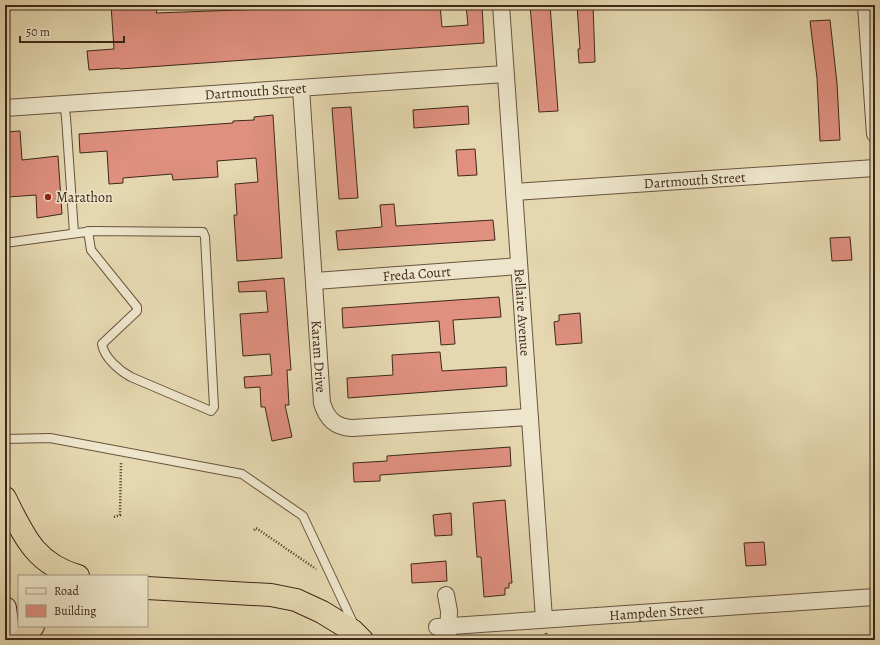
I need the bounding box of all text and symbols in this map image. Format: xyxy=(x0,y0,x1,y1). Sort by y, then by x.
scale bar xyxy=(20,18,124,44)
text: 50 m xyxy=(26,24,50,40)
street label: Dartmouth Street xyxy=(204,79,307,104)
street label: Dartmouth Street xyxy=(643,168,747,193)
place label: Marathon xyxy=(56,188,113,207)
marker: Marathon xyxy=(43,192,53,202)
street label: Freda Court xyxy=(382,262,452,286)
street label: Bellaire Avenue xyxy=(509,268,535,357)
street label: Karam Drive xyxy=(306,319,330,393)
legend xyxy=(18,575,148,627)
text: Road xyxy=(54,583,80,599)
street label: Hampden Street xyxy=(609,600,705,625)
text: Building xyxy=(54,603,96,619)

